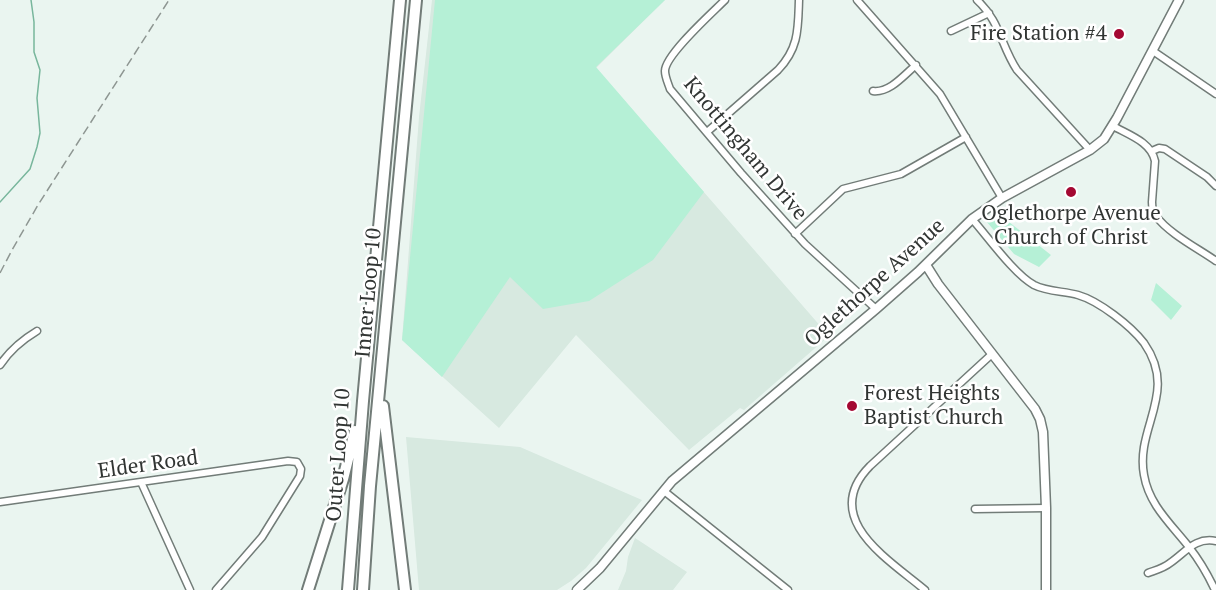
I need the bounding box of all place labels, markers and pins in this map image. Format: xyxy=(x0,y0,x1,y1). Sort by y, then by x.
place label: Fire Station #4 xyxy=(970,21,1107,47)
marker: Fire Station #4 xyxy=(1112,27,1126,41)
marker: Oglethorpe Avenue Church of Christ xyxy=(1064,185,1078,199)
place label: Oglethorpe Avenue Church of Christ xyxy=(981,201,1161,251)
place label: Forest Heights Baptist Church xyxy=(864,381,1003,431)
marker: Forest Heights Baptist Church xyxy=(845,399,859,413)

